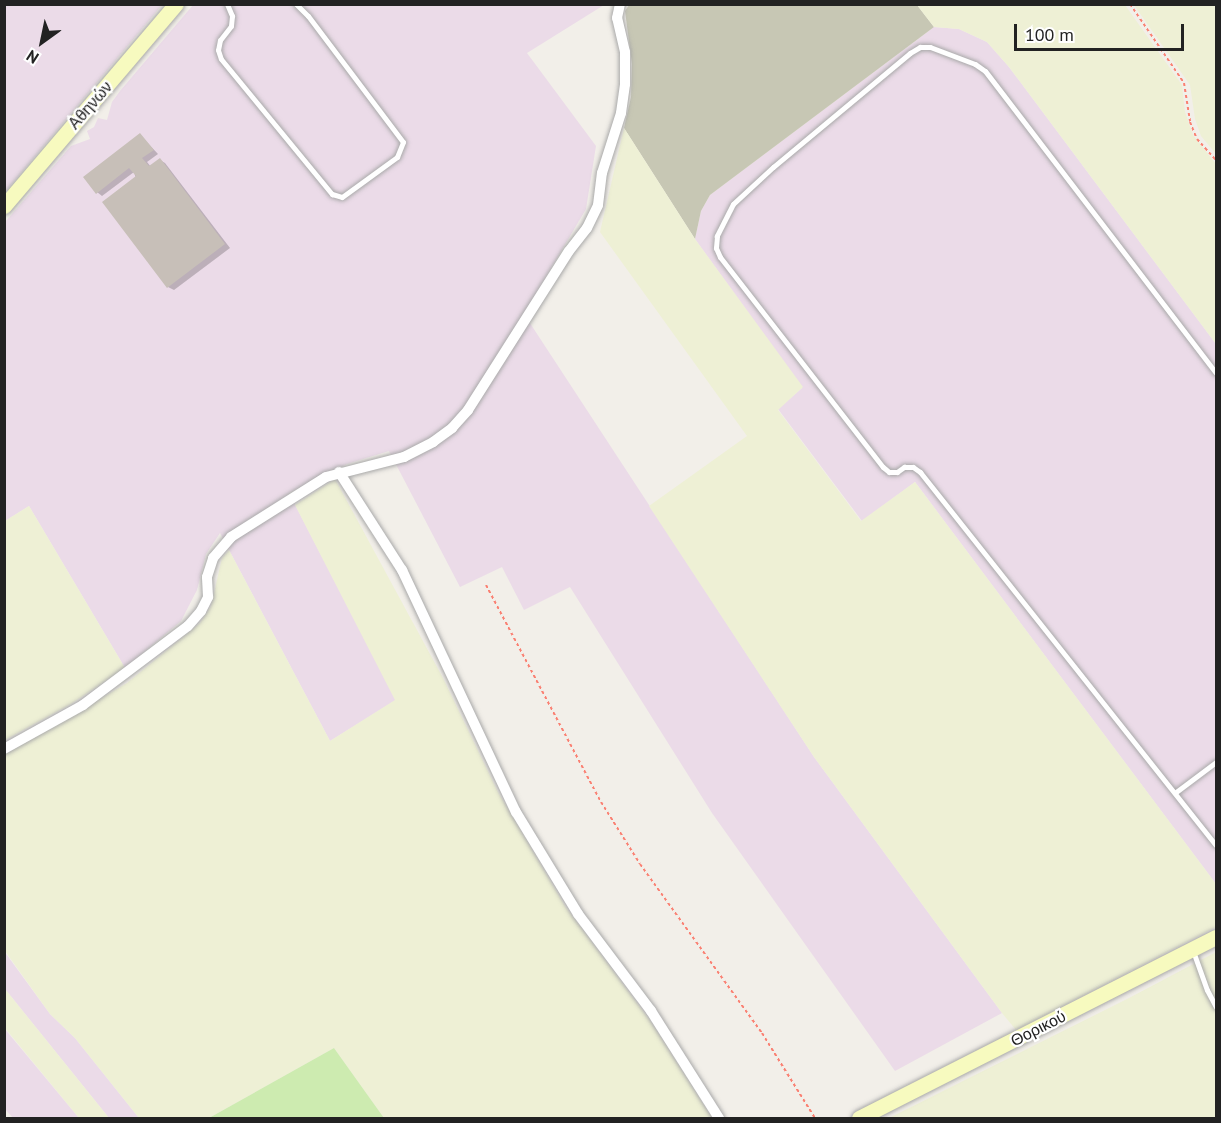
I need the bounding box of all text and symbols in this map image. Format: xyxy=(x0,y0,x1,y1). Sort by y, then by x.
north arrow xyxy=(12,12,72,72)
scale bar xyxy=(1017,12,1186,50)
text: 100 m xyxy=(1025,23,1074,46)
text: N xyxy=(22,46,42,68)
street label: Αθηνών xyxy=(64,77,116,133)
street label: Θορικού xyxy=(1007,1006,1069,1050)

